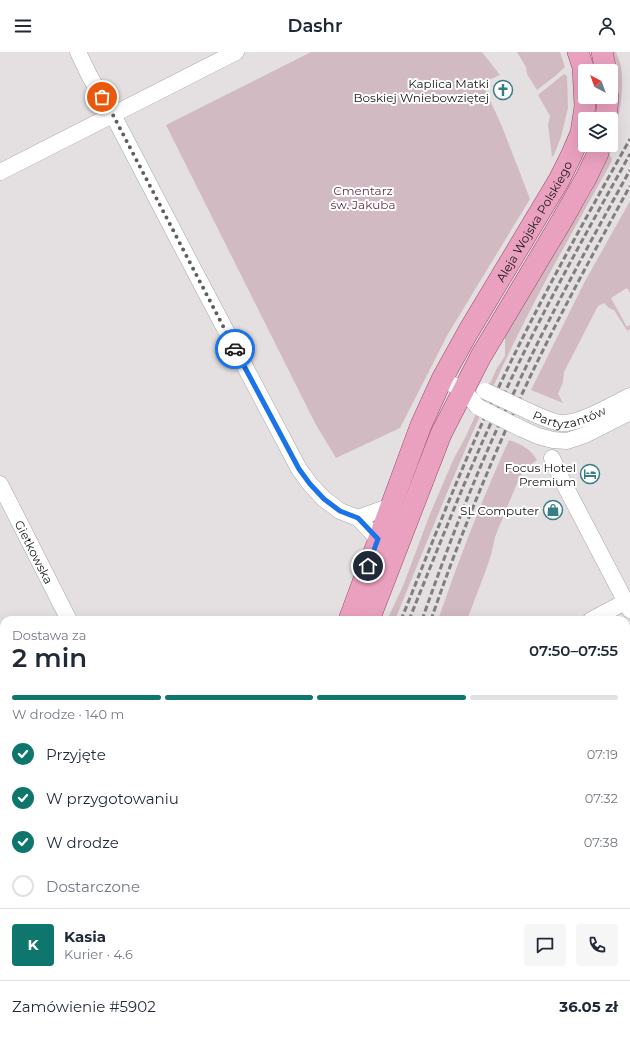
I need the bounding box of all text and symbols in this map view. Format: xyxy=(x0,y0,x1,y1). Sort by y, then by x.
icon: menu xyxy=(12,15,34,37)
text: Dashr xyxy=(288,15,342,37)
icon: person xyxy=(596,15,618,37)
north arrow xyxy=(578,64,618,104)
map controls xyxy=(578,64,618,152)
place label: Kaplica Matki Boskiej Wniebowziętej xyxy=(353,76,489,105)
church icon: Kaplica Matki Boskiej Wniebowziętej xyxy=(492,79,514,101)
pin xyxy=(85,80,119,114)
icon: bag xyxy=(91,86,113,108)
button: layers xyxy=(578,112,618,152)
street label: Aleja Wojska Polskiego xyxy=(492,158,575,284)
park label: Cmentarz św. Jakuba xyxy=(331,183,395,212)
courier xyxy=(215,329,255,369)
icon: car xyxy=(224,338,246,360)
street label: Partyzantów xyxy=(531,402,609,431)
place label: Focus Hotel Premium xyxy=(505,460,576,489)
hotel icon: Focus Hotel Premium xyxy=(579,463,601,485)
shop icon: SL Computer xyxy=(542,499,564,521)
place label: SL Computer xyxy=(460,503,539,518)
street label: Gietkowska xyxy=(12,517,57,586)
pin xyxy=(351,549,385,583)
icon: home xyxy=(357,555,379,577)
text: Dostawa za xyxy=(12,627,86,643)
text: 07:50–07:55 xyxy=(529,641,618,660)
text: 2 min xyxy=(12,642,87,674)
text: W drodze · 140 m xyxy=(12,706,124,722)
icon: check xyxy=(12,743,34,765)
text: Przyjęte xyxy=(46,745,106,764)
text: 07:19 xyxy=(587,746,618,762)
icon: check xyxy=(12,787,34,809)
text: W przygotowaniu xyxy=(46,789,179,808)
text: 07:32 xyxy=(585,790,618,806)
icon: check xyxy=(12,831,34,853)
text: W drodze xyxy=(46,833,119,852)
text: 07:38 xyxy=(584,834,618,850)
text: Dostarczone xyxy=(46,877,140,896)
button: chat xyxy=(524,924,566,966)
button: phone xyxy=(576,924,618,966)
text: Kasia xyxy=(64,927,106,946)
text: K xyxy=(27,935,39,954)
text: Kurier · 4.6 xyxy=(64,946,133,962)
text: Zamówienie #5902 xyxy=(12,997,156,1016)
text: 36.05 zł xyxy=(559,997,618,1016)

